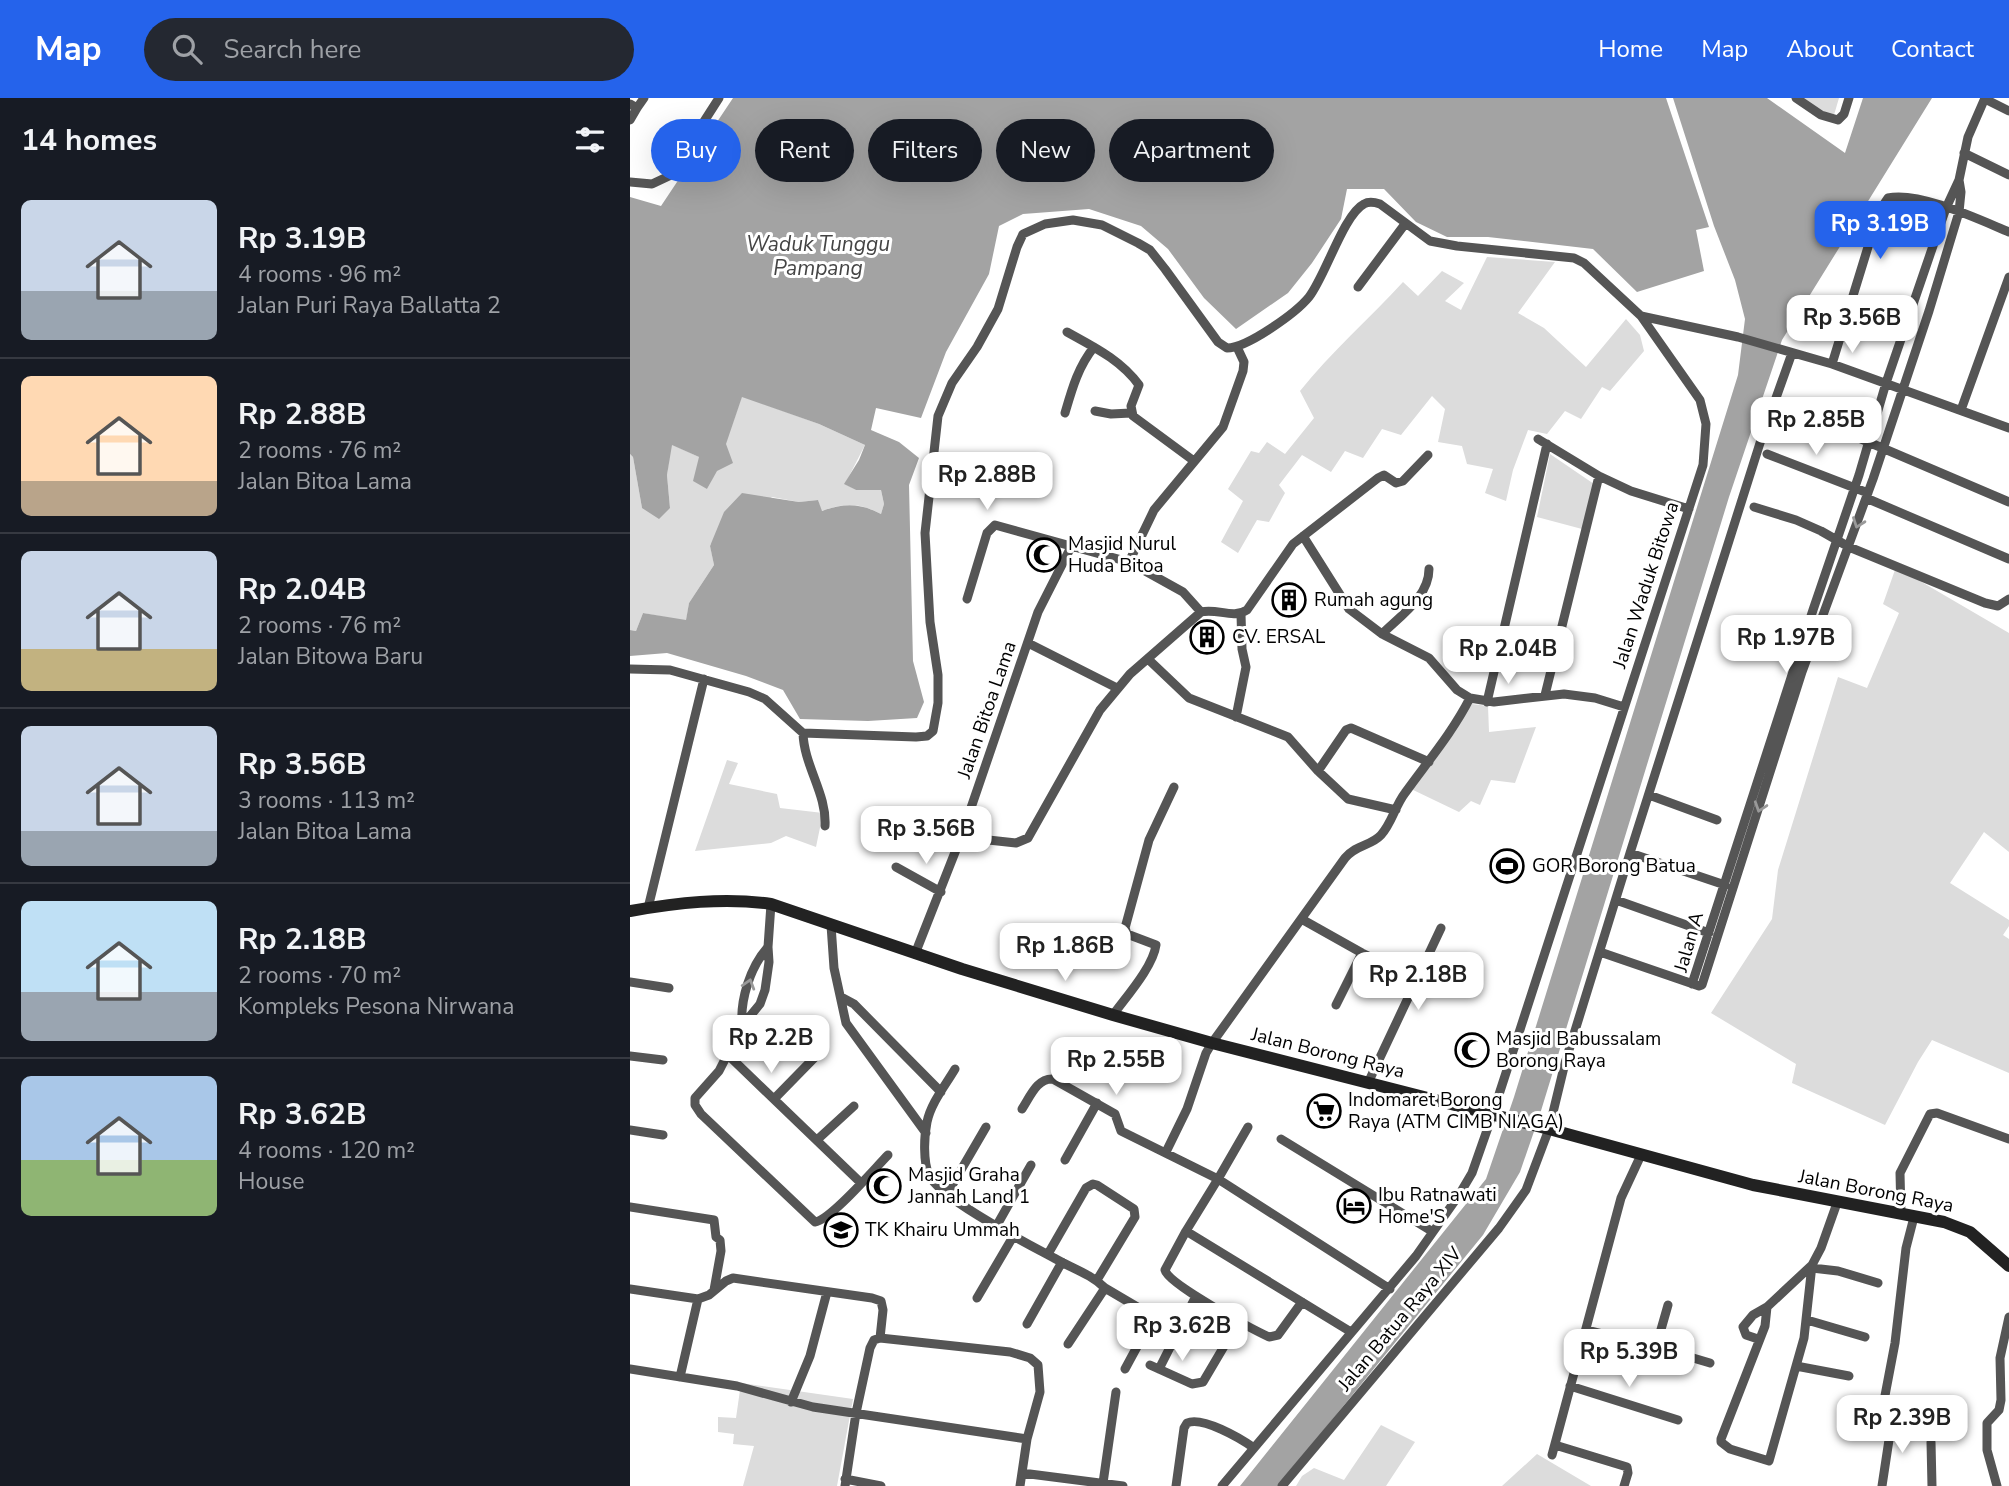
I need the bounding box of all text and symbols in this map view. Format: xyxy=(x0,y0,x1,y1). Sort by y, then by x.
search box xyxy=(144,18,634,81)
text: Map xyxy=(35,27,102,72)
icon: search xyxy=(168,30,206,68)
text: Search here xyxy=(224,32,361,67)
text: Home xyxy=(1598,33,1663,65)
text: Map xyxy=(1701,33,1748,65)
text: About xyxy=(1786,33,1853,65)
text: Contact xyxy=(1891,33,1974,65)
chip: Buy xyxy=(651,119,741,182)
chip: Rent xyxy=(755,119,854,182)
chip: Filters xyxy=(868,119,982,182)
chip: New xyxy=(996,119,1095,182)
chip: Apartment xyxy=(1109,119,1274,182)
text: 14 homes xyxy=(21,120,157,161)
icon: filters xyxy=(571,121,609,159)
pin: Rp 3.19B xyxy=(1808,202,1952,261)
text: Rp 3.19B xyxy=(1831,208,1929,239)
text: Rp 3.19B xyxy=(238,218,367,259)
icon: home xyxy=(77,228,161,312)
water label: Waduk Tunggu Pampang xyxy=(746,230,890,282)
text: 4 rooms · 96 m² xyxy=(238,259,401,290)
text: Jalan Puri Raya Ballatta 2 xyxy=(238,290,501,321)
pin: Rp 3.56B xyxy=(1780,296,1924,355)
text: Rp 3.56B xyxy=(1803,302,1901,333)
text: Rp 2.88B xyxy=(238,394,367,435)
pin: Rp 2.85B xyxy=(1744,398,1888,457)
icon: home xyxy=(77,404,161,488)
text: Rp 2.85B xyxy=(1767,404,1865,435)
text: 2 rooms · 76 m² xyxy=(238,435,401,466)
pin: Rp 2.88B xyxy=(915,452,1059,512)
text: Rp 2.88B xyxy=(938,459,1036,490)
text: Jalan Bitoa Lama xyxy=(238,466,412,497)
street label: Jalan Waduk Bitowa xyxy=(1606,498,1685,673)
one-way arrow xyxy=(1852,516,1866,528)
place label: Masjid Nurul Huda Bitoa xyxy=(1068,531,1176,579)
mosque icon: Masjid Nurul Huda Bitoa xyxy=(1025,536,1063,574)
text: Rp 2.04B xyxy=(238,569,367,610)
icon: home xyxy=(77,579,161,663)
building icon: Rumah agung xyxy=(1270,581,1308,619)
place label: Rumah agung xyxy=(1314,587,1433,613)
text: 2 rooms · 76 m² xyxy=(238,610,401,641)
pin: Rp 1.97B xyxy=(1714,616,1858,675)
building icon: CV. ERSAL xyxy=(1188,618,1226,656)
text: Rp 1.97B xyxy=(1737,622,1835,653)
place label: CV. ERSAL xyxy=(1232,624,1326,650)
pin: Rp 2.04B xyxy=(1436,626,1580,686)
text: Rp 2.04B xyxy=(1459,633,1557,664)
street label: Jalan Bitoa Lama xyxy=(951,638,1023,783)
text: Jalan Bitowa Baru xyxy=(238,641,423,672)
text: Rp 3.56B xyxy=(238,744,367,785)
icon: home xyxy=(77,754,161,838)
text: 3 rooms · 113 m² xyxy=(238,785,415,816)
one-way arrow xyxy=(1753,801,1768,813)
pin: Rp 3.56B xyxy=(854,806,998,866)
text: Rp 3.56B xyxy=(877,813,975,844)
text: Jalan Bitoa Lama xyxy=(238,816,412,847)
sports icon: GOR Borong Batua xyxy=(1488,847,1526,885)
place label: GOR Borong Batua xyxy=(1532,853,1696,879)
street label: Jalan A xyxy=(1668,909,1710,976)
text: Rp 2.18B xyxy=(238,919,367,960)
pin: Rp 1.86B xyxy=(993,924,1137,983)
icon: home xyxy=(77,929,161,1013)
text: Rp 1.86B xyxy=(1016,930,1114,961)
pin: Rp 2.18B xyxy=(1346,953,1490,1012)
text: Rp 2.18B xyxy=(1369,959,1467,990)
text: 2 rooms · 70 m² xyxy=(238,960,401,991)
one-way arrow xyxy=(740,979,755,991)
text: Kompleks Pesona Nirwana xyxy=(238,991,514,1022)
pin: Rp 2.2B xyxy=(706,1016,836,1075)
street label: Jalan Borong Raya xyxy=(1248,1021,1407,1085)
text: Rp 2.2B xyxy=(729,1022,813,1053)
place label: Masjid Babussalam Borong Raya xyxy=(1496,1026,1661,1074)
mosque icon: Masjid Babussalam Borong Raya xyxy=(1453,1031,1491,1069)
pin: Rp 2.55B xyxy=(1044,1038,1188,1097)
text: Rp 2.55B xyxy=(1067,1044,1165,1075)
place label: Indomaret Borong Raya (ATM CIMB NIAGA) xyxy=(1348,1087,1564,1135)
supermarket icon: Indomaret Borong Raya (ATM CIMB NIAGA) xyxy=(1305,1092,1343,1130)
text: Rp 3.62B xyxy=(238,1094,367,1135)
icon: home xyxy=(77,1104,161,1188)
text: 4 rooms · 120 m² xyxy=(238,1135,415,1166)
place label: Masjid Graha Jannah Land 1 xyxy=(907,1162,1030,1210)
street label: Jalan Borong Raya xyxy=(1795,1163,1956,1219)
text: House xyxy=(238,1166,305,1197)
mosque icon: Masjid Graha Jannah Land 1 xyxy=(865,1167,903,1205)
place label: Ibu Ratnawati Home'S xyxy=(1378,1182,1497,1230)
hotel icon: Ibu Ratnawati Home'S xyxy=(1335,1187,1373,1225)
school or university icon: TK Khairu Ummah xyxy=(822,1211,860,1249)
place label: TK Khairu Ummah xyxy=(865,1217,1020,1243)
street label: Jalan Batua Raya XIV xyxy=(1331,1241,1468,1397)
pin: Rp 3.62B xyxy=(1110,1304,1254,1363)
text: Rp 3.62B xyxy=(1133,1310,1231,1341)
pin: Rp 5.39B xyxy=(1557,1330,1701,1389)
text: Rp 5.39B xyxy=(1580,1336,1678,1367)
pin: Rp 2.39B xyxy=(1830,1396,1974,1455)
text: Rp 2.39B xyxy=(1853,1402,1951,1433)

